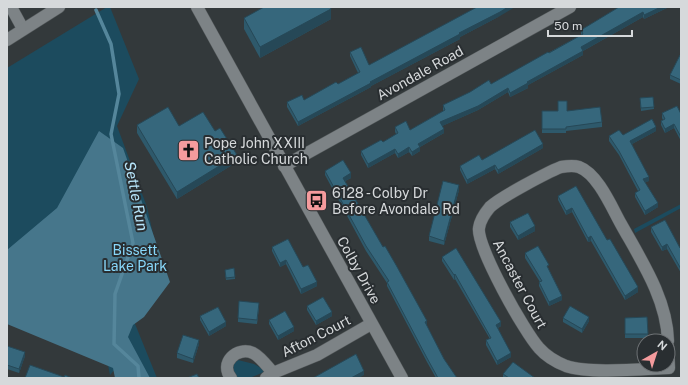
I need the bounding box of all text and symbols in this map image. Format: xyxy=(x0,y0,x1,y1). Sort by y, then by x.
scale bar xyxy=(548,12,632,38)
text: 50 m xyxy=(554,19,582,33)
street label: Avondale Road xyxy=(374,43,466,103)
place label: Pope John XXIII Catholic Church xyxy=(204,135,308,167)
church icon: Pope John XXIII Catholic Church xyxy=(176,138,202,164)
water label: Settle Run xyxy=(121,160,152,232)
place label: 6128 - Colby Dr Before Avondale Rd xyxy=(332,185,460,217)
bus stop icon: 6128 - Colby Dr Before Avondale Rd xyxy=(303,188,329,214)
street label: Colby Drive xyxy=(334,234,384,306)
street label: Ancaster Court xyxy=(490,237,550,331)
park label: Bissett Lake Park xyxy=(103,242,167,274)
street label: Afton Court xyxy=(279,312,353,360)
north arrow xyxy=(636,333,676,373)
text: N xyxy=(655,338,669,353)

